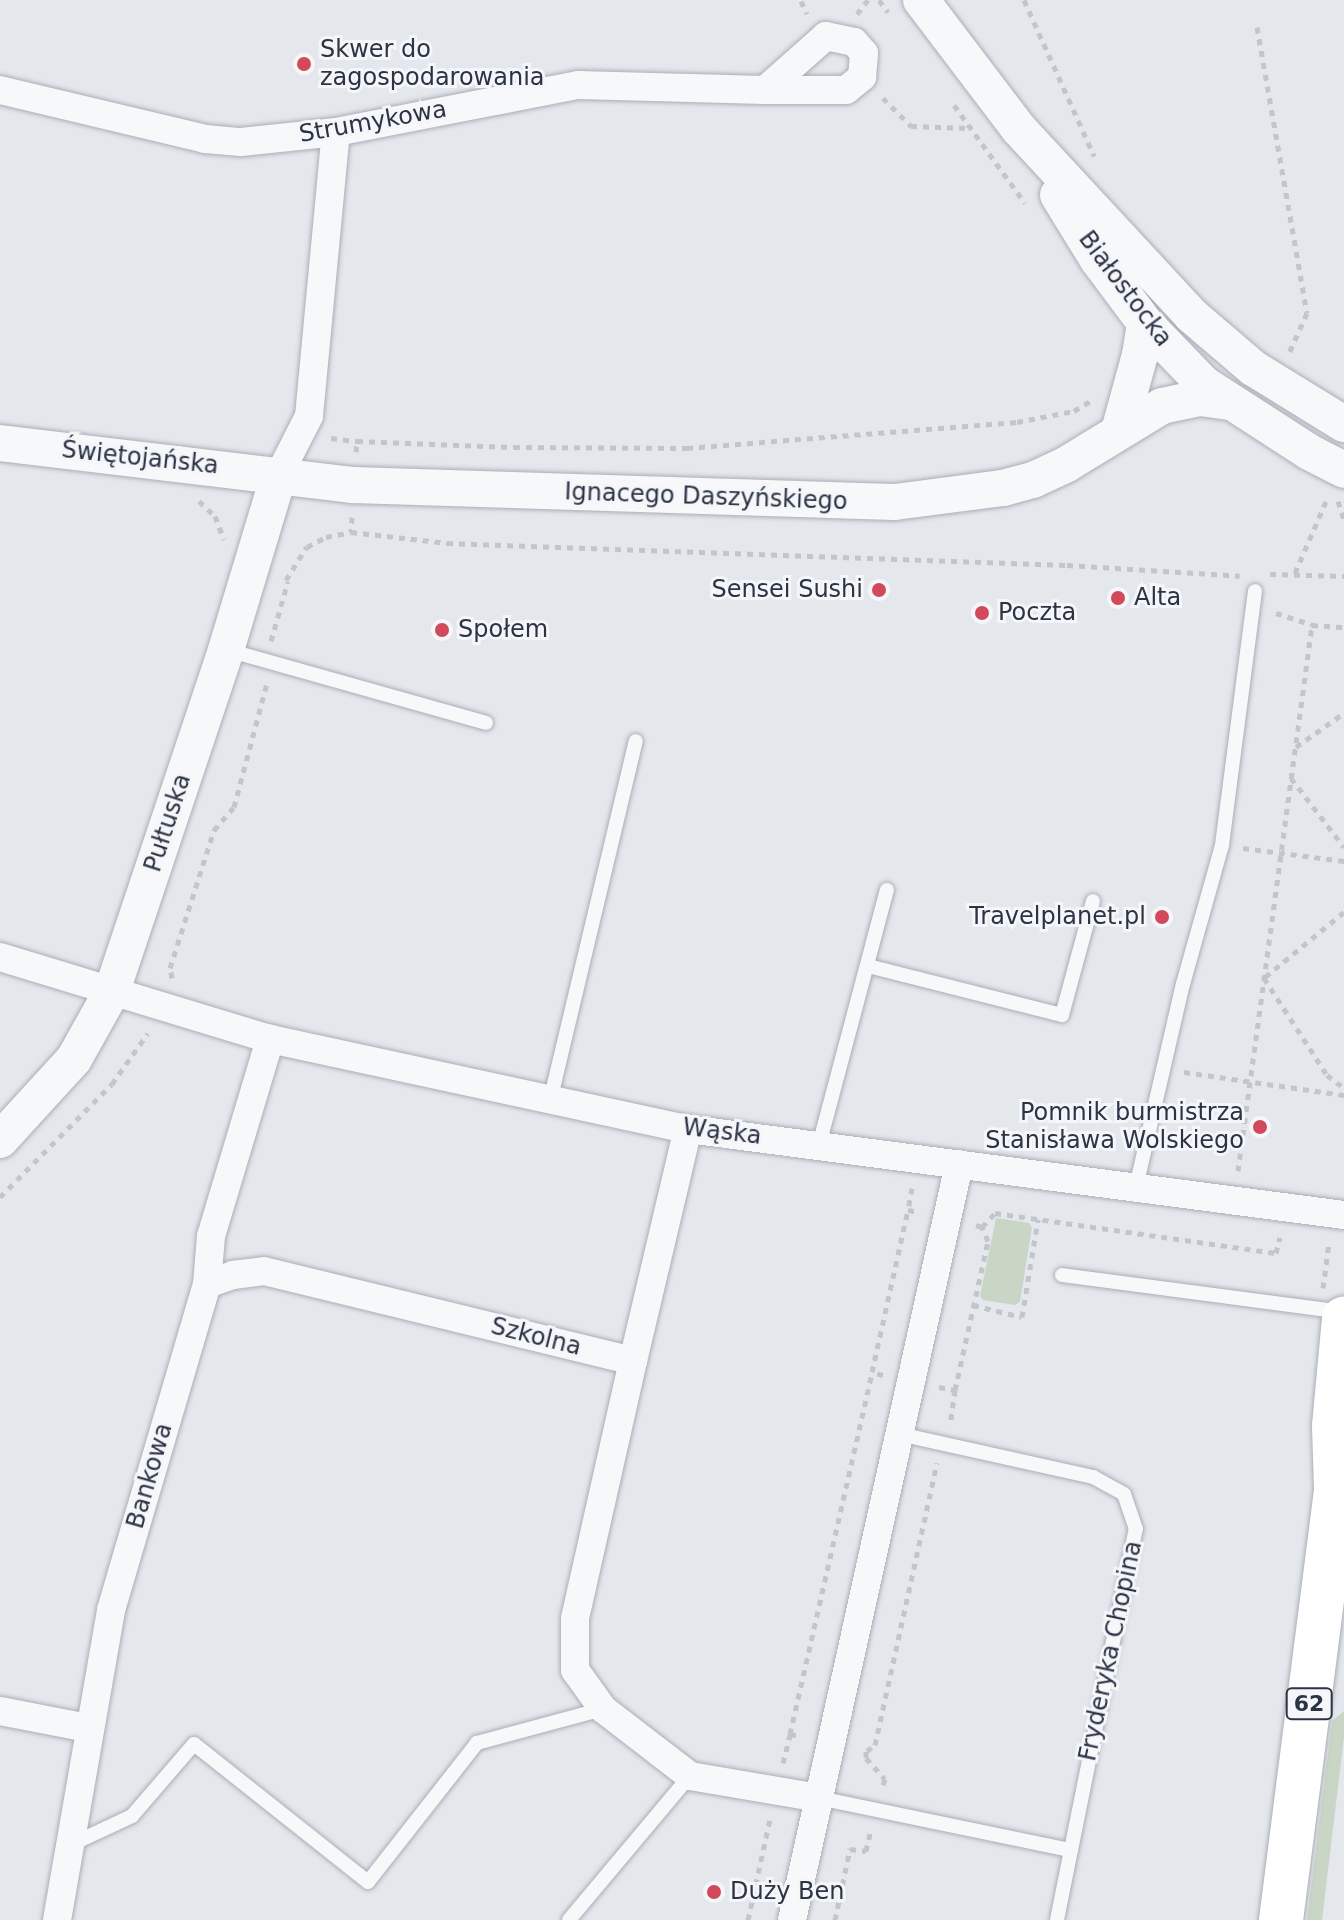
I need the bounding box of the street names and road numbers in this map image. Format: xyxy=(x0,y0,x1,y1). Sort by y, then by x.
street label: Strumykowa xyxy=(297,95,449,149)
street label: Białostocka xyxy=(1072,225,1178,353)
street label: Świętojańska xyxy=(60,435,220,481)
street label: Ignacego Daszyńskiego xyxy=(564,478,848,516)
street label: Pułtuska xyxy=(139,770,197,876)
street label: Wąska xyxy=(681,1113,763,1151)
street label: Szkolna xyxy=(488,1312,584,1362)
street label: Bankowa xyxy=(121,1420,179,1532)
street label: Fryderyka Chopina xyxy=(1074,1538,1148,1764)
road number: 62 xyxy=(1285,1686,1333,1722)

